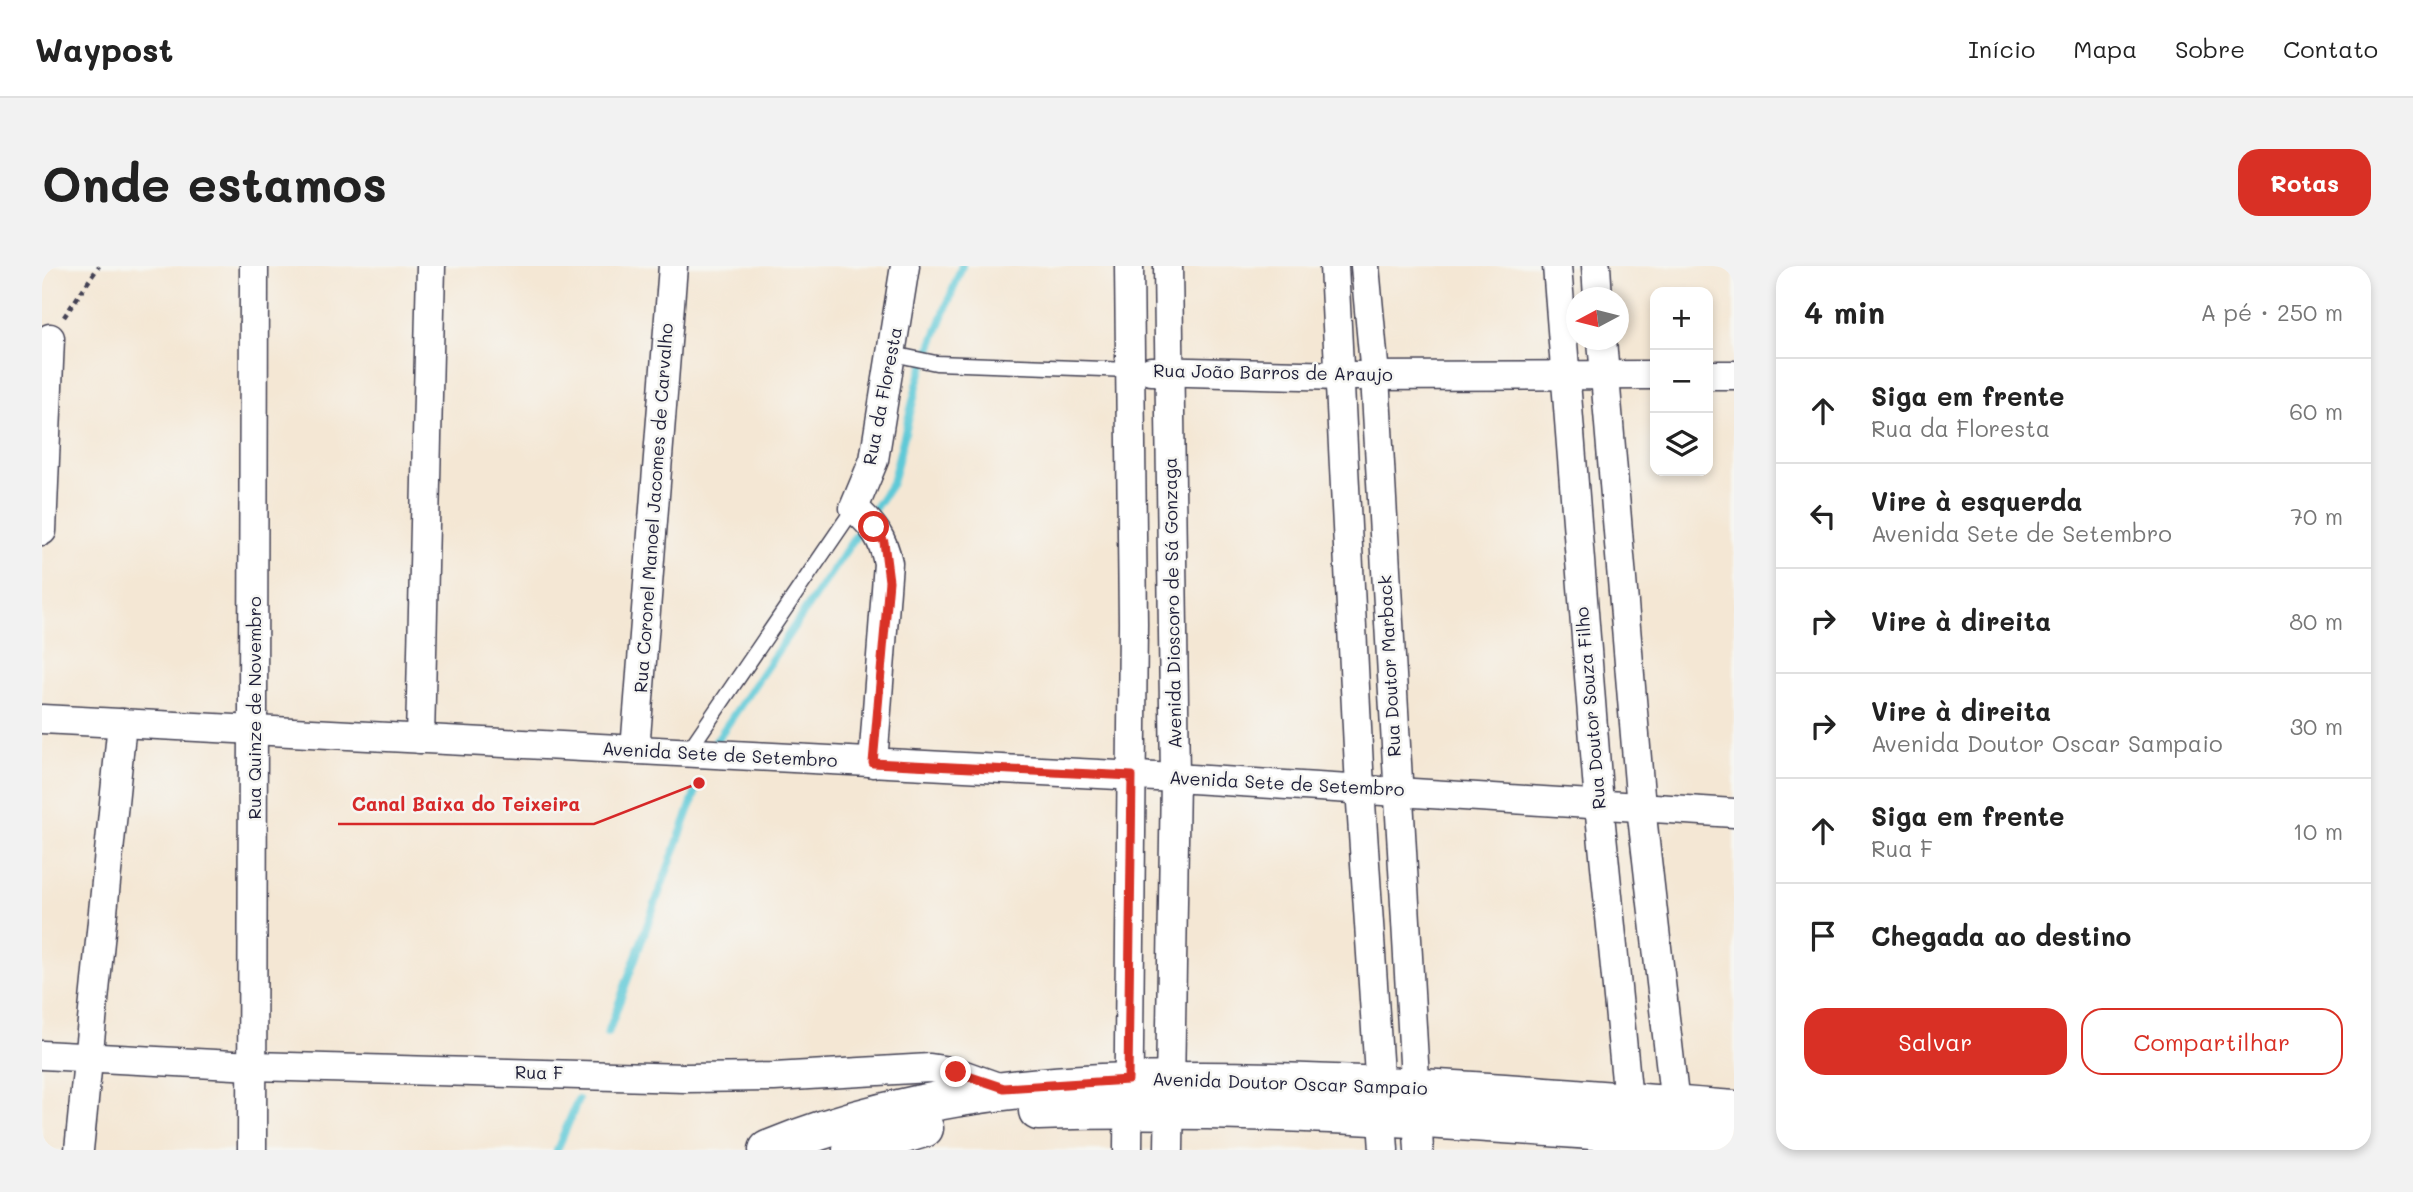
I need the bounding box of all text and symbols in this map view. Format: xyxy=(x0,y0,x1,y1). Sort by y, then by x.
text: Waypost xyxy=(35,27,173,70)
text: Início xyxy=(1968,33,2035,64)
text: Mapa xyxy=(2073,33,2137,64)
text: Sobre xyxy=(2175,33,2245,64)
text: Contato xyxy=(2283,33,2378,64)
button: Rotas xyxy=(2238,149,2371,216)
text: Onde estamos xyxy=(42,151,387,214)
north arrow xyxy=(1566,287,1629,350)
map controls xyxy=(1650,287,1713,476)
button: + xyxy=(1650,287,1713,350)
text: 4 min xyxy=(1804,292,1885,332)
text: A pé · 250 m xyxy=(2200,297,2343,327)
street label: Rua Coronel Manoel Jacomes de Carvalho xyxy=(628,322,678,694)
street label: Rua da Floresta xyxy=(857,325,907,467)
button: − xyxy=(1650,350,1713,413)
street label: Rua João Barros de Araujo xyxy=(1153,358,1393,386)
text: Siga em frente xyxy=(1871,379,2065,413)
icon: ahead xyxy=(1804,392,1842,430)
text: 60 m xyxy=(2289,396,2343,426)
button: layers xyxy=(1650,413,1713,476)
text: Rua da Floresta xyxy=(1871,413,2050,443)
street label: Avenida Dioscoro de Sá Gonzaga xyxy=(1157,457,1187,749)
text: Vire à esquerda xyxy=(1871,484,2082,518)
icon: left xyxy=(1804,497,1842,535)
text: 70 m xyxy=(2290,501,2343,531)
route start xyxy=(858,511,889,542)
text: Avenida Sete de Setembro xyxy=(1871,518,2172,548)
street label: Rua Doutor Marback xyxy=(1372,575,1406,758)
street label: Rua Quinze de Novembro xyxy=(242,596,266,820)
icon: right xyxy=(1804,602,1842,640)
text: Vire à direita xyxy=(1871,604,2051,638)
street label: Rua Doutor Souza Filho xyxy=(1569,606,1611,810)
text: 80 m xyxy=(2289,606,2343,636)
text: Vire à direita xyxy=(1871,694,2051,728)
icon: right xyxy=(1804,707,1842,745)
text: 30 m xyxy=(2290,711,2343,741)
text: Avenida Doutor Oscar Sampaio xyxy=(1871,728,2223,758)
street label: Avenida Sete de Setembro xyxy=(602,736,839,772)
street label: Avenida Sete de Setembro xyxy=(1169,765,1406,801)
callout: Canal Baixa do Teixeira xyxy=(338,784,594,824)
text: Canal Baixa do Teixeira xyxy=(352,791,580,816)
text: Siga em frente xyxy=(1871,799,2065,833)
icon: ahead xyxy=(1804,812,1842,850)
text: 10 m xyxy=(2293,816,2343,846)
text: Rua F xyxy=(1871,833,1933,863)
icon: arrive xyxy=(1804,917,1842,955)
text: Chegada ao destino xyxy=(1871,919,2131,953)
button: Salvar xyxy=(1804,1008,2067,1075)
button: Compartilhar xyxy=(2081,1008,2343,1075)
route end xyxy=(940,1056,971,1087)
street label: Rua F xyxy=(515,1060,563,1084)
street label: Avenida Doutor Oscar Sampaio xyxy=(1152,1066,1428,1100)

